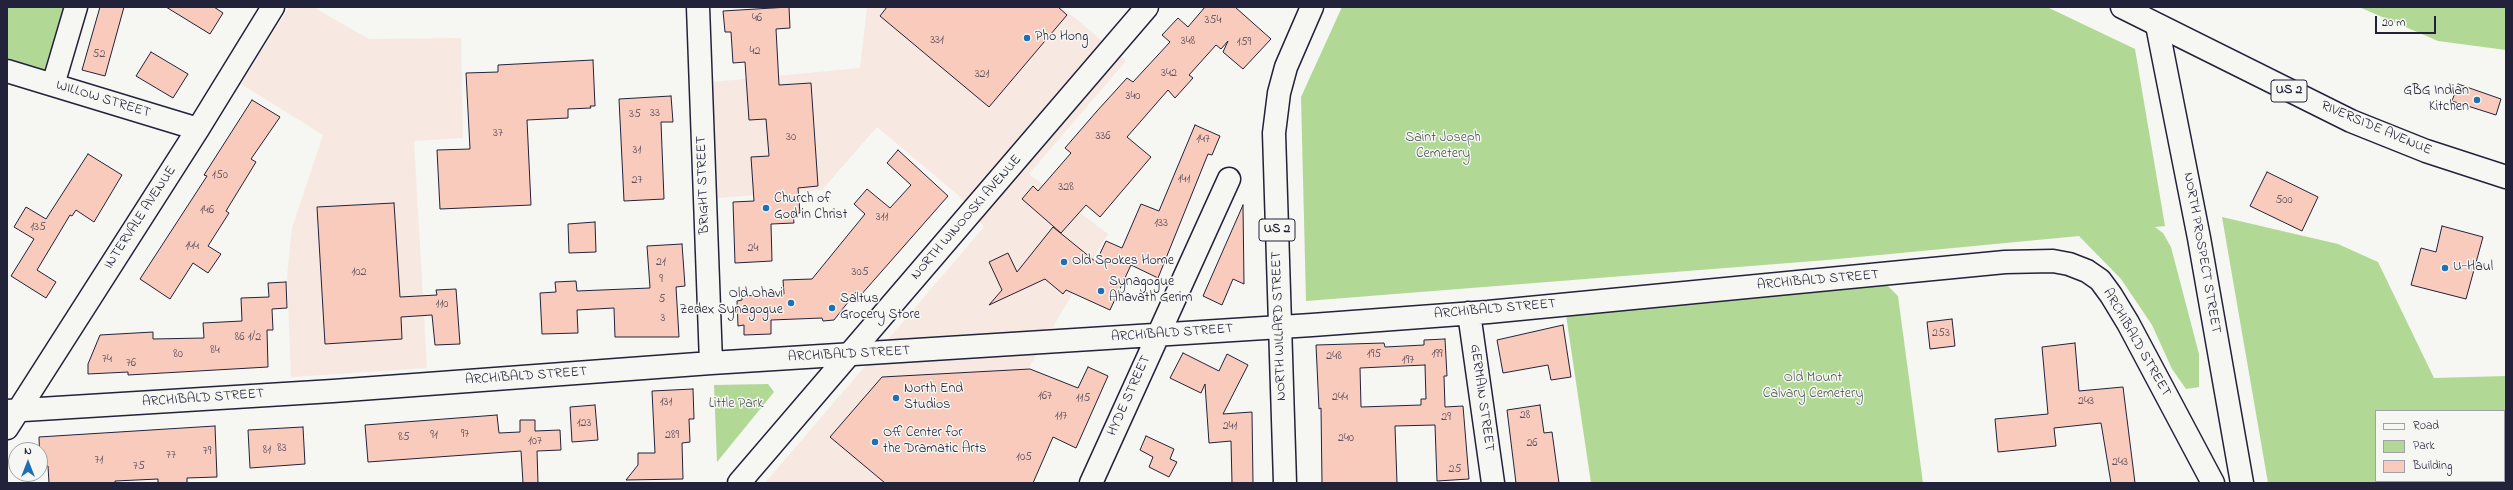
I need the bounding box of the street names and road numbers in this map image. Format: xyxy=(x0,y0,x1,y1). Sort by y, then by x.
street label: WILLOW STREET xyxy=(54,78,152,122)
road number: US 2 xyxy=(2271,80,2307,102)
street label: RIVERSIDE AVENUE xyxy=(2318,98,2434,160)
street label: BRIGHT STREET xyxy=(694,135,714,235)
street label: NORTH WINOOSKI AVENUE xyxy=(908,152,1026,284)
street label: INTERVALE AVENUE xyxy=(101,163,181,273)
street label: NORTH PROSPECT STREET xyxy=(2179,171,2223,335)
road number: US 2 xyxy=(1259,219,1295,241)
street label: NORTH WILLARD STREET xyxy=(1269,251,1291,401)
street label: ARCHIBALD STREET xyxy=(1756,267,1880,295)
street label: ARCHIBALD STREET xyxy=(2098,286,2174,400)
street label: ARCHIBALD STREET xyxy=(1433,296,1557,324)
street label: ARCHIBALD STREET xyxy=(1110,321,1234,347)
street label: ARCHIBALD STREET xyxy=(787,343,911,367)
street label: GERMAIN STREET xyxy=(1465,343,1497,453)
street label: HYDE STREET xyxy=(1105,353,1155,439)
street label: ARCHIBALD STREET xyxy=(464,364,588,390)
street label: ARCHIBALD STREET xyxy=(141,386,265,412)

